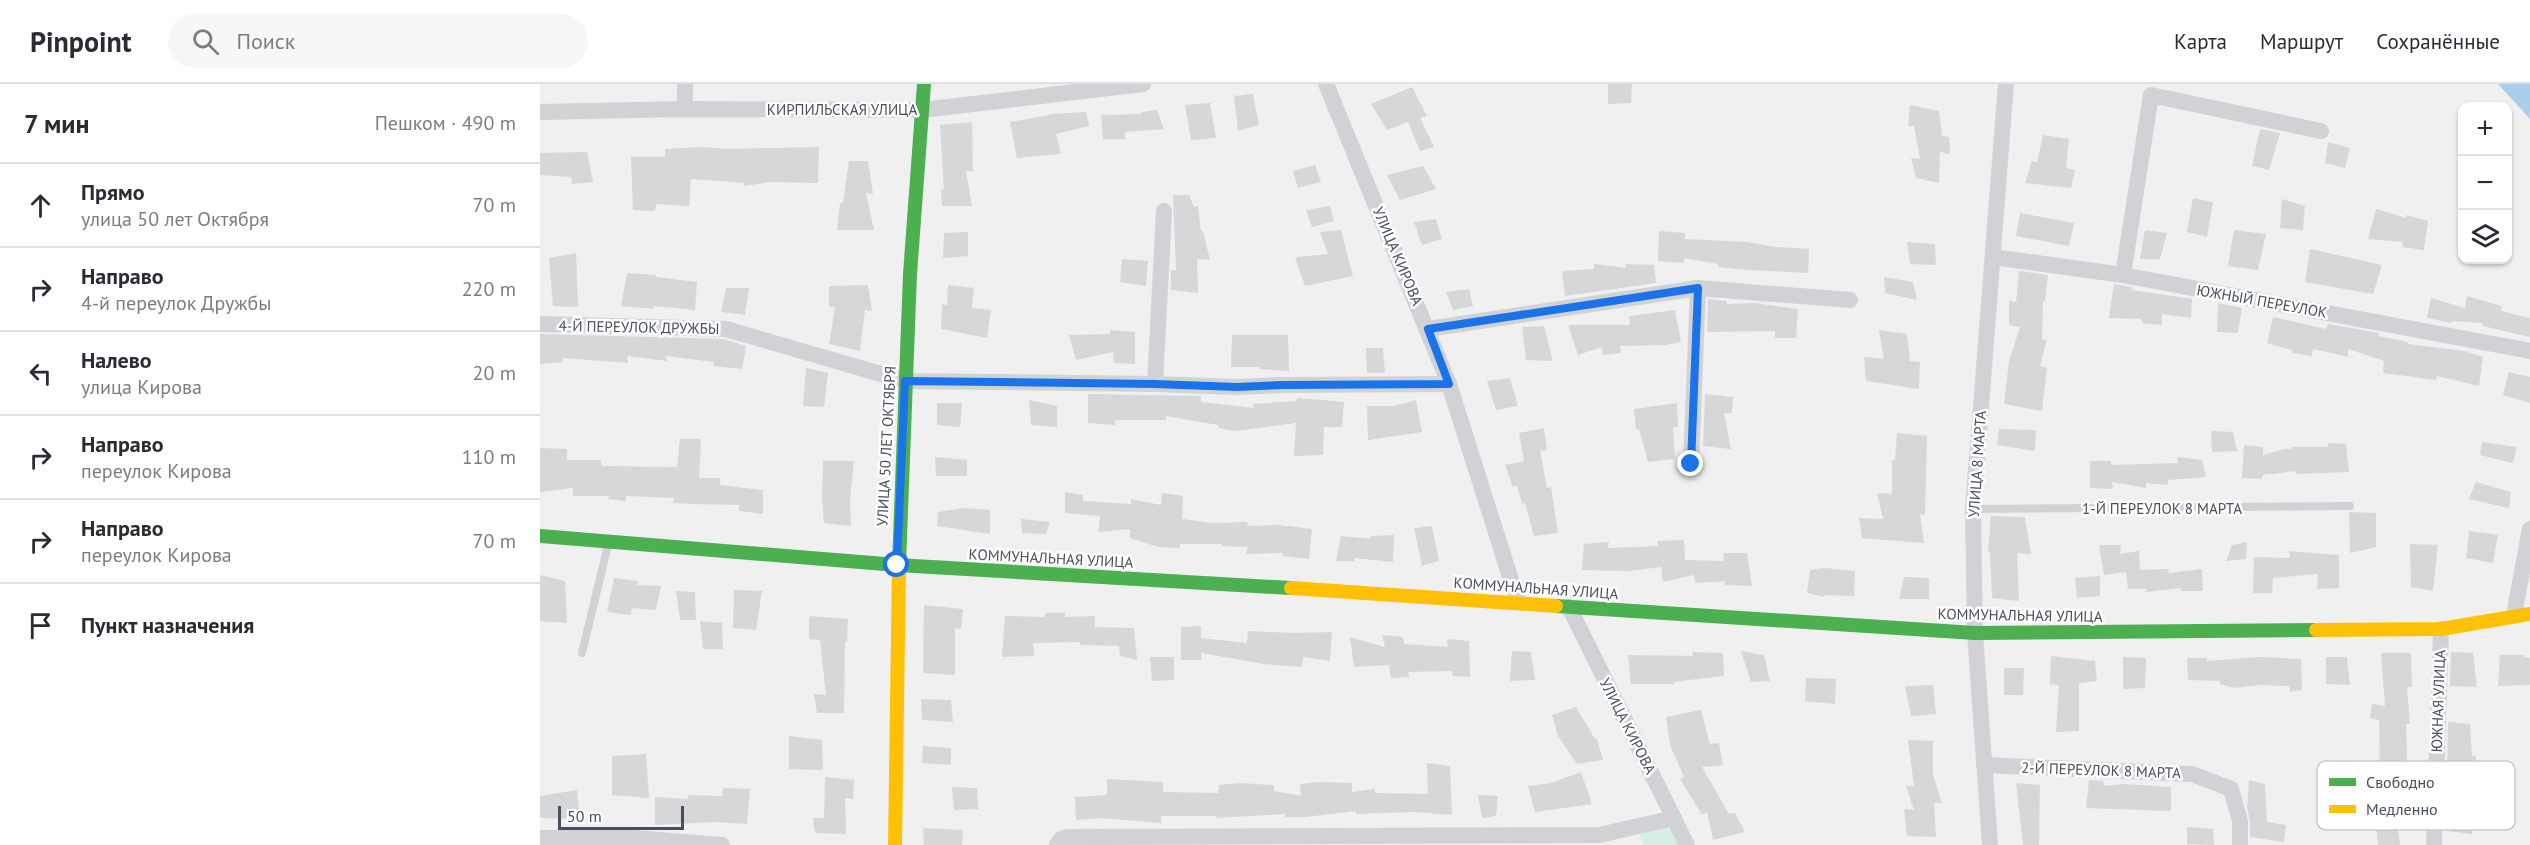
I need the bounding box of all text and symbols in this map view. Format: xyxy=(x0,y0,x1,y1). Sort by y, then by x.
search box xyxy=(168,14,588,68)
text: Pinpoint xyxy=(30,23,132,60)
icon: search xyxy=(189,25,222,58)
text: Поиск xyxy=(237,27,295,55)
text: Карта xyxy=(2174,28,2227,55)
text: Маршрут xyxy=(2260,28,2343,55)
text: Сохранённые xyxy=(2376,28,2500,55)
street label: КИРПИЛЬСКАЯ УЛИЦА xyxy=(767,100,917,119)
map controls xyxy=(2458,102,2512,264)
button: + xyxy=(2458,102,2512,156)
text: 7 мин xyxy=(24,107,89,140)
text: Пешком · 490 m xyxy=(375,110,516,136)
button: − xyxy=(2458,156,2512,210)
text: Прямо xyxy=(81,178,144,206)
icon: ahead xyxy=(24,189,57,222)
text: 70 m xyxy=(473,192,516,218)
street label: УЛИЦА КИРОВА xyxy=(1369,204,1427,308)
text: улица 50 лет Октября xyxy=(81,206,269,232)
button: layers xyxy=(2458,210,2512,264)
text: Направо xyxy=(81,262,164,290)
icon: right xyxy=(24,273,57,306)
text: 220 m xyxy=(462,276,516,302)
street label: ЮЖНЫЙ ПЕРЕУЛОК xyxy=(2195,280,2329,322)
text: 4-й переулок Дружбы xyxy=(81,290,271,316)
street label: 4-Й ПЕРЕУЛОК ДРУЖБЫ xyxy=(559,316,719,338)
text: Налево xyxy=(81,346,152,374)
icon: left xyxy=(24,357,57,390)
text: 20 m xyxy=(473,360,516,386)
street label: УЛИЦА 50 ЛЕТ ОКТЯБРЯ xyxy=(872,365,900,527)
text: улица Кирова xyxy=(81,374,202,400)
street label: УЛИЦА 8 МАРТА xyxy=(1964,410,1990,518)
text: Направо xyxy=(81,430,164,458)
icon: right xyxy=(24,441,57,474)
text: 110 m xyxy=(462,444,516,470)
route end xyxy=(1677,450,1703,476)
text: переулок Кирова xyxy=(81,458,232,484)
street label: 1-Й ПЕРЕУЛОК 8 МАРТА xyxy=(2082,499,2242,518)
text: Направо xyxy=(81,514,164,542)
icon: right xyxy=(24,525,57,558)
text: 70 m xyxy=(473,528,516,554)
text: переулок Кирова xyxy=(81,542,232,568)
street label: КОММУНАЛЬНАЯ УЛИЦА xyxy=(968,544,1134,572)
route start xyxy=(883,551,909,577)
street label: КОММУНАЛЬНАЯ УЛИЦА xyxy=(1453,573,1619,603)
street label: КОММУНАЛЬНАЯ УЛИЦА xyxy=(1937,604,2103,626)
icon: arrive xyxy=(24,609,57,642)
text: Пункт назначения xyxy=(81,611,254,639)
street label: ЮЖНАЯ УЛИЦА xyxy=(2427,649,2449,753)
street label: УЛИЦА КИРОВА xyxy=(1596,675,1660,777)
street label: 2-Й ПЕРЕУЛОК 8 МАРТА xyxy=(2021,758,2181,782)
legend xyxy=(2317,761,2515,830)
text: Свободно xyxy=(2366,772,2435,792)
text: Медленно xyxy=(2366,799,2438,819)
scale bar xyxy=(558,803,684,830)
text: 50 m xyxy=(567,806,602,826)

